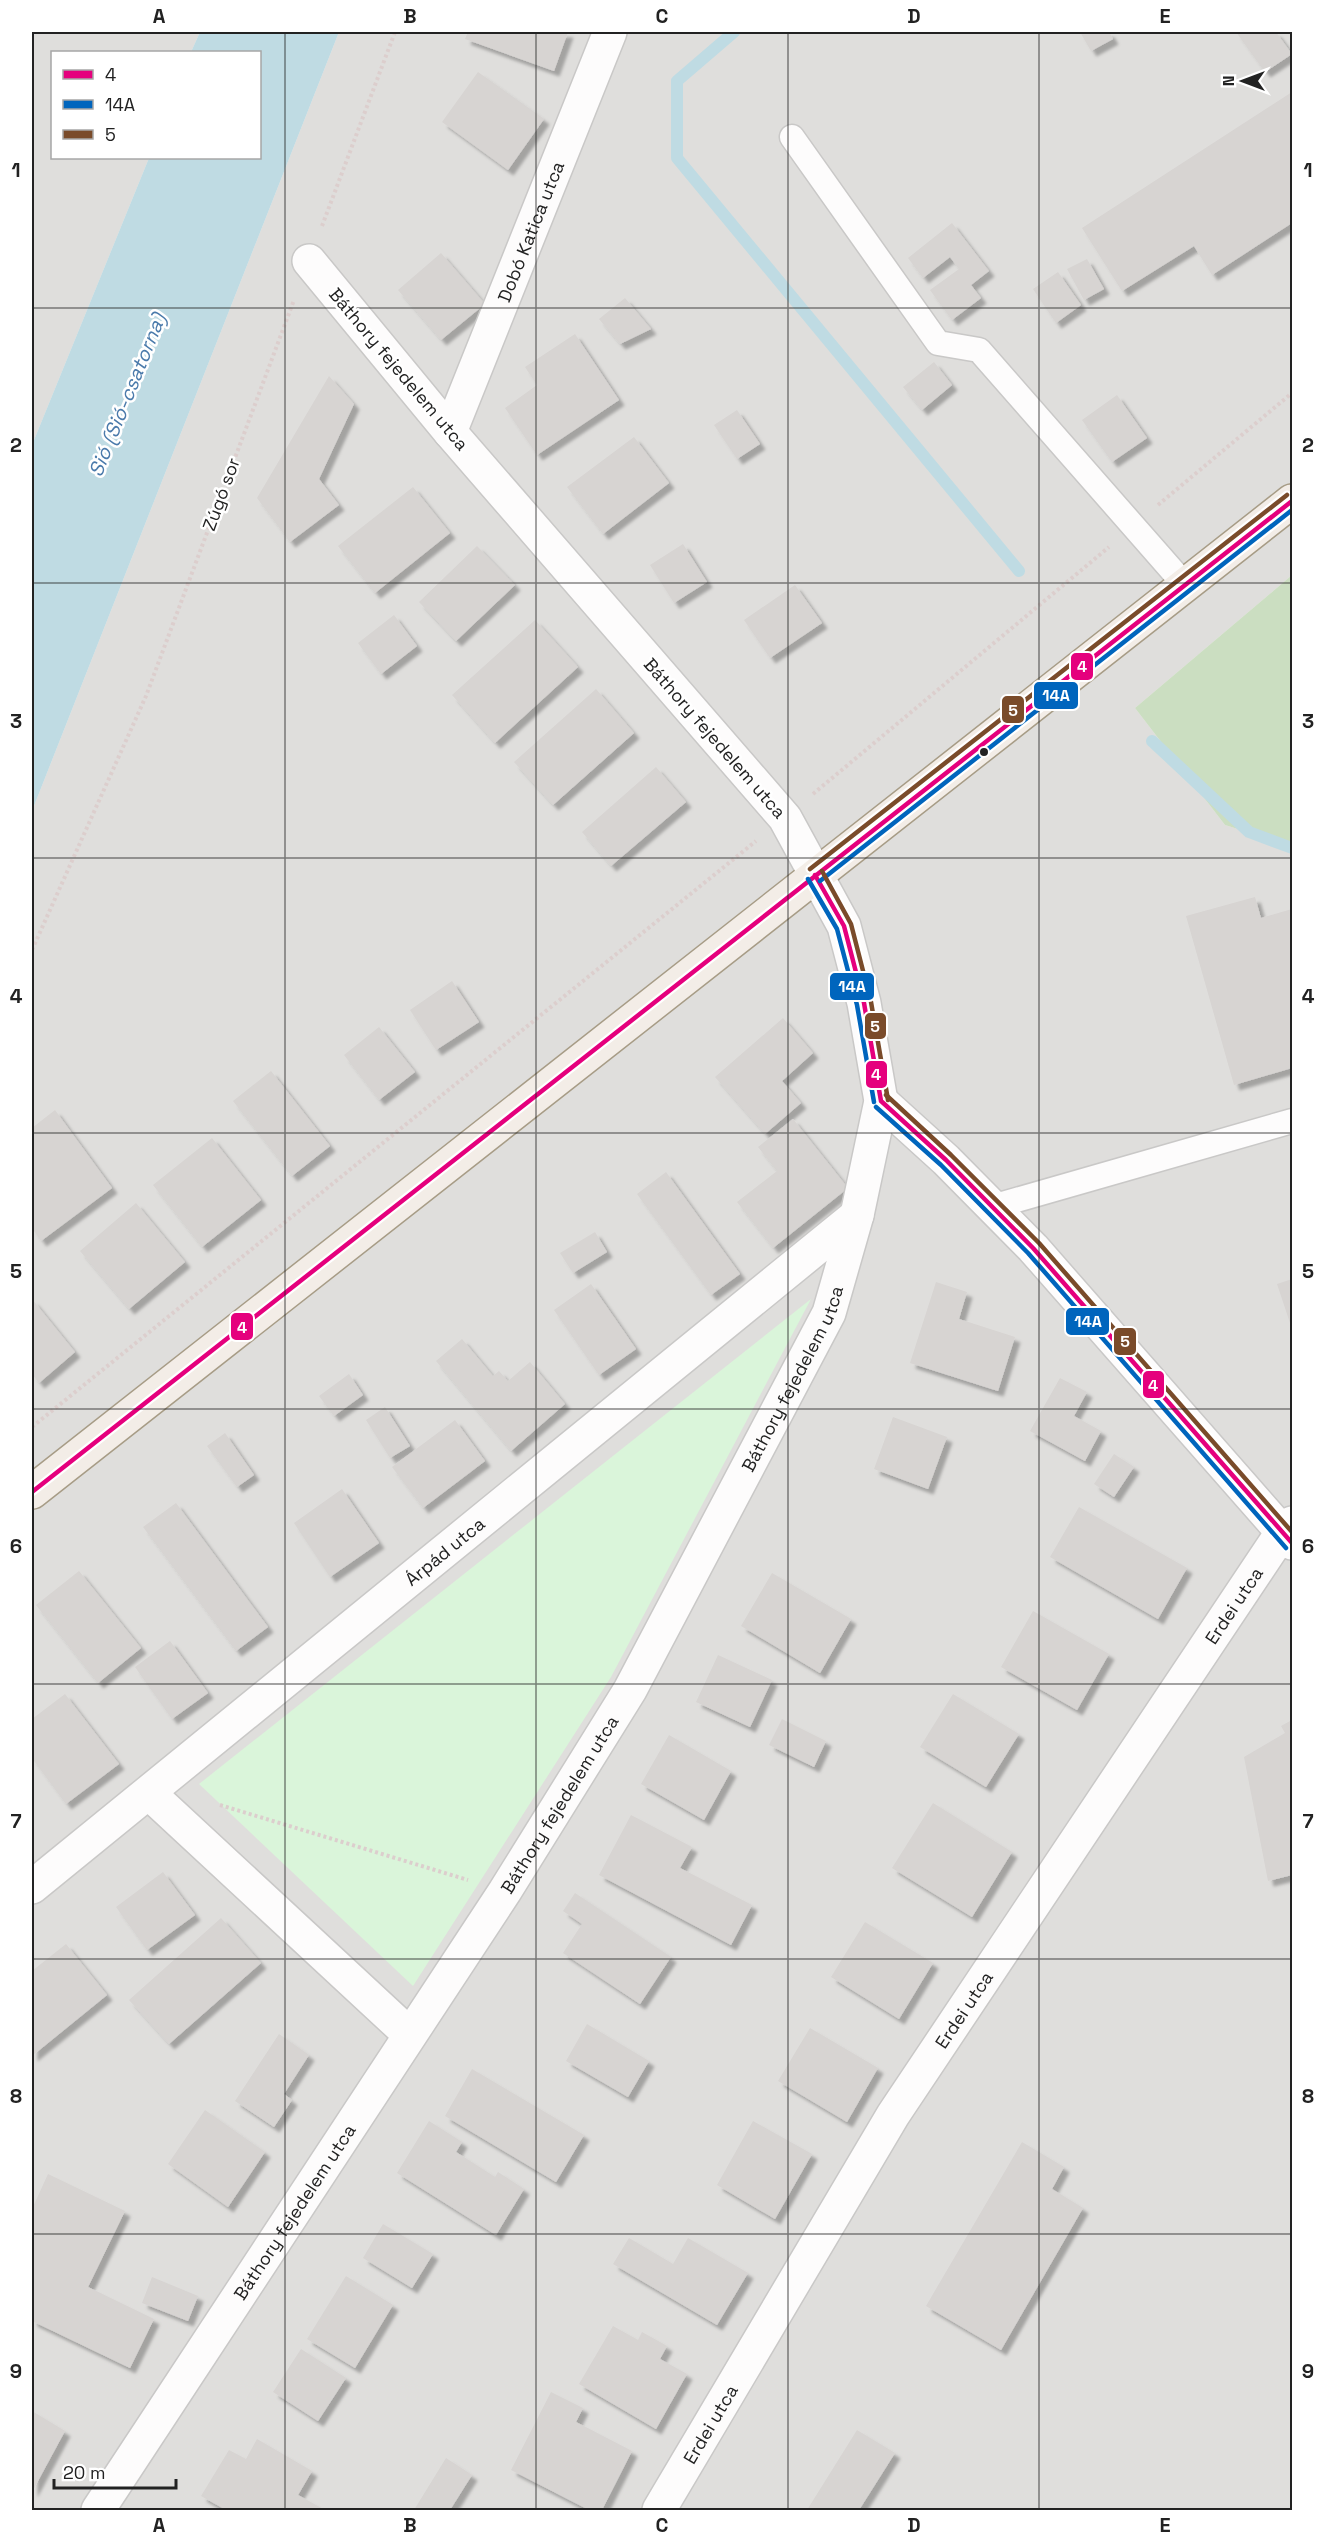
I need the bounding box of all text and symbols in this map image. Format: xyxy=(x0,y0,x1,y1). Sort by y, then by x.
text: A xyxy=(153,3,166,29)
text: B xyxy=(403,3,417,29)
text: C xyxy=(656,3,669,29)
text: D xyxy=(907,3,921,29)
text: E xyxy=(1159,3,1171,29)
legend xyxy=(51,51,261,159)
north arrow xyxy=(1213,51,1273,111)
text: 4 xyxy=(105,63,116,86)
text: N xyxy=(1218,76,1239,86)
text: 14A xyxy=(105,93,135,116)
text: 5 xyxy=(105,123,116,146)
text: 1 xyxy=(11,157,21,183)
text: 1 xyxy=(1303,157,1313,183)
street label: Dobó Katica utca xyxy=(492,158,569,305)
street label: Báthory fejedelem utca xyxy=(324,283,474,455)
water label: Sió (Sió-csatorna) xyxy=(82,308,172,480)
text: 2 xyxy=(10,432,22,458)
text: 2 xyxy=(1302,432,1314,458)
street label: Zúgó sor xyxy=(197,454,245,534)
line badge: 4 xyxy=(1070,652,1094,681)
street label: Báthory fejedelem utca xyxy=(639,653,791,823)
text: 4 xyxy=(1077,656,1087,677)
line badge: 14A xyxy=(1033,681,1079,710)
text: 14A xyxy=(1042,685,1070,706)
line badge: 5 xyxy=(1001,695,1025,724)
text: 5 xyxy=(1008,700,1018,721)
text: 3 xyxy=(10,708,22,734)
text: 3 xyxy=(1302,708,1314,734)
unlabelled marker xyxy=(978,746,990,758)
line badge: 14A xyxy=(829,972,875,1001)
text: 14A xyxy=(838,976,866,997)
text: 4 xyxy=(10,983,23,1009)
text: 4 xyxy=(1302,983,1315,1009)
line badge: 5 xyxy=(864,1012,887,1040)
text: 5 xyxy=(870,1016,880,1037)
line badge: 4 xyxy=(865,1060,888,1089)
text: 4 xyxy=(871,1064,881,1085)
text: 5 xyxy=(10,1258,22,1284)
text: 5 xyxy=(1302,1258,1314,1284)
street label: Báthory fejedelem utca xyxy=(736,1283,848,1475)
line badge: 14A xyxy=(1065,1307,1110,1336)
text: 14A xyxy=(1074,1311,1102,1332)
line badge: 4 xyxy=(230,1312,254,1341)
text: 4 xyxy=(237,1317,247,1338)
line badge: 5 xyxy=(1113,1327,1137,1356)
text: 5 xyxy=(1120,1331,1130,1352)
line badge: 4 xyxy=(1142,1370,1165,1399)
text: 4 xyxy=(1148,1375,1158,1396)
street label: Árpád utca xyxy=(400,1512,489,1590)
text: 6 xyxy=(10,1533,22,1559)
text: 6 xyxy=(1302,1533,1314,1559)
street label: Erdei utca xyxy=(1199,1562,1267,1648)
street label: Báthory fejedelem utca xyxy=(495,1711,623,1898)
text: 7 xyxy=(10,1808,22,1834)
text: 7 xyxy=(1302,1808,1314,1834)
street label: Erdei utca xyxy=(929,1966,997,2052)
text: 8 xyxy=(10,2083,22,2109)
text: 8 xyxy=(1302,2083,1314,2109)
street label: Báthory fejedelem utca xyxy=(228,2120,360,2304)
text: 9 xyxy=(10,2358,22,2384)
text: 9 xyxy=(1302,2358,1314,2384)
street label: Erdei utca xyxy=(678,2380,742,2468)
scale bar xyxy=(54,2452,176,2490)
text: 20 m xyxy=(63,2461,106,2484)
text: A xyxy=(153,2512,166,2538)
text: B xyxy=(403,2512,417,2538)
text: C xyxy=(656,2512,669,2538)
text: D xyxy=(907,2512,921,2538)
text: E xyxy=(1159,2512,1171,2538)

